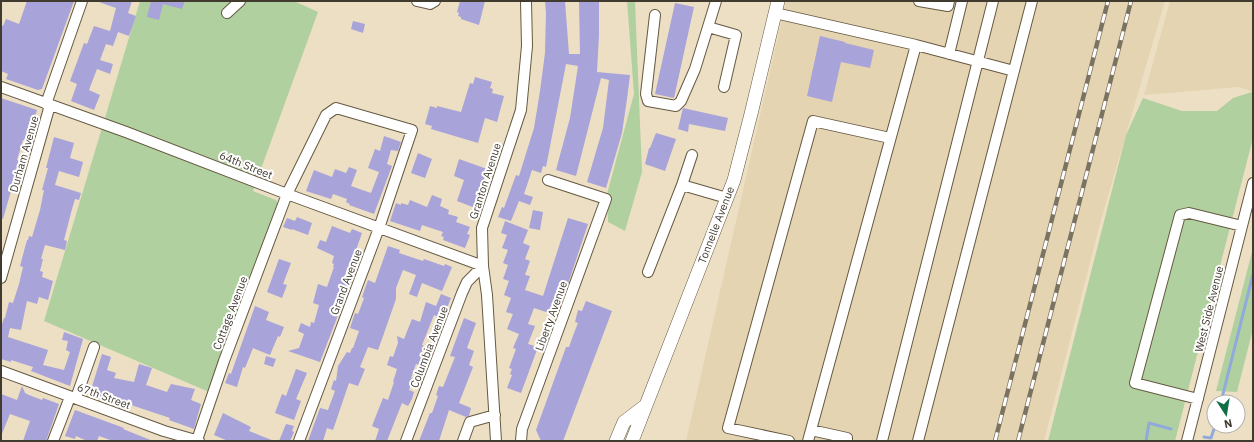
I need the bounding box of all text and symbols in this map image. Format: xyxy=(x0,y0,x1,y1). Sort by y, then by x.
street label: Durham Avenue xyxy=(6,114,42,194)
street label: Granton Avenue xyxy=(466,141,504,221)
street label: 64th Street xyxy=(217,148,275,182)
street label: Tonnelle Avenue xyxy=(695,184,737,266)
street label: Grand Avenue xyxy=(327,247,365,317)
street label: West Side Avenue xyxy=(1192,264,1226,354)
street label: Cottage Avenue xyxy=(210,274,250,352)
street label: Liberty Avenue xyxy=(532,279,570,353)
street label: Columbia Avenue xyxy=(407,304,451,390)
street label: 67th Street xyxy=(75,380,133,412)
north arrow xyxy=(1206,394,1246,434)
text: N xyxy=(1223,416,1233,431)

